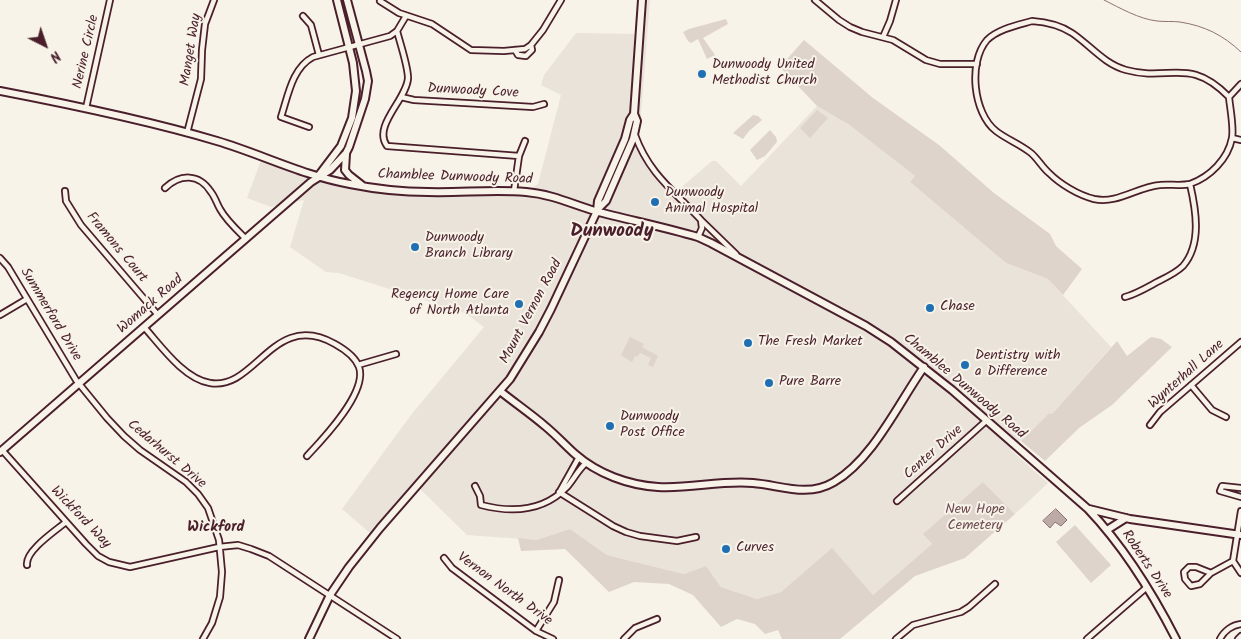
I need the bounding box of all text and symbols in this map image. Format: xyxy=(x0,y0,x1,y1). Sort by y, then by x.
street label: Nerine Circle xyxy=(70,13,104,91)
street label: Manget Way xyxy=(178,13,206,87)
north arrow xyxy=(20,20,70,70)
text: N xyxy=(44,45,65,68)
place label: Dunwoody United Methodist Church xyxy=(712,58,817,90)
marker: Dunwoody United Methodist Church xyxy=(696,68,708,80)
street label: Dunwoody Cove xyxy=(427,81,519,103)
street label: Chamblee Dunwoody Road xyxy=(377,167,533,189)
place label: Dunwoody Animal Hospital xyxy=(665,186,758,218)
marker: Dunwoody Animal Hospital xyxy=(649,196,661,208)
street label: Framons Court xyxy=(82,209,150,287)
district label: Dunwoody xyxy=(570,222,654,244)
place label: Dunwoody Branch Library xyxy=(425,231,513,264)
marker: Dunwoody Branch Library xyxy=(409,241,421,253)
street label: Mount Vernon Road xyxy=(497,257,567,367)
street label: Summerford Drive xyxy=(16,265,84,365)
street label: Womack Road xyxy=(115,272,187,338)
place label: Regency Home Care of North Atlanta xyxy=(391,288,509,321)
marker: Regency Home Care of North Atlanta xyxy=(513,298,525,310)
place label: Chase xyxy=(940,300,975,316)
marker: Chase xyxy=(924,302,936,314)
street label: Chamblee Dunwoody Road xyxy=(899,331,1029,443)
place label: The Fresh Market xyxy=(758,335,863,351)
marker: The Fresh Market xyxy=(742,337,754,349)
street label: Wynterhall Lane xyxy=(1146,337,1228,413)
place label: Dentistry with a Difference xyxy=(975,349,1060,382)
marker: Dentistry with a Difference xyxy=(959,359,971,371)
place label: Pure Barre xyxy=(779,375,841,391)
marker: Pure Barre xyxy=(763,377,775,389)
place label: Dunwoody Post Office xyxy=(620,410,685,442)
street label: Cedarhurst Drive xyxy=(123,417,209,493)
marker: Dunwoody Post Office xyxy=(604,420,616,432)
street label: Center Drive xyxy=(901,422,967,484)
street label: Wickford Way xyxy=(46,483,114,553)
park label: New Hope Cemetery xyxy=(945,503,1005,536)
district label: Wickford xyxy=(187,519,245,537)
street label: Roberts Drive xyxy=(1117,528,1175,602)
place label: Curves xyxy=(736,541,774,557)
marker: Curves xyxy=(720,543,732,555)
street label: Vernon North Drive xyxy=(453,550,555,630)

